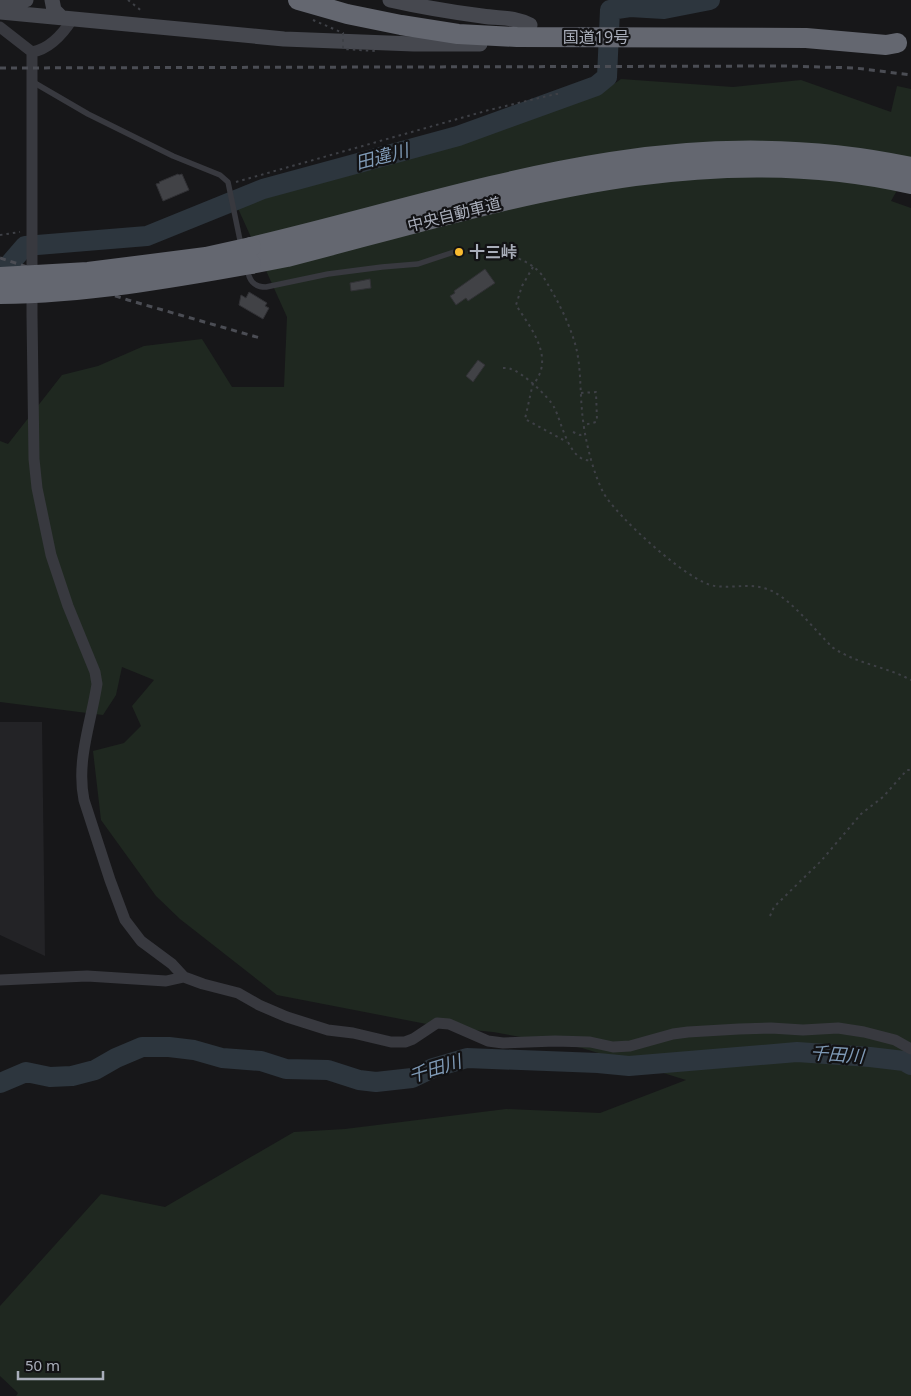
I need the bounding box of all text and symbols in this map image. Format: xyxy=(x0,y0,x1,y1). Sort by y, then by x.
street label: 国道19号 xyxy=(563,26,629,48)
water label: 田違川 xyxy=(353,137,413,175)
street label: 中央自動車道 xyxy=(405,192,503,236)
place label: 十三峠 xyxy=(469,241,517,263)
marker: 十三峠 xyxy=(453,246,465,258)
water label: 千田川 xyxy=(809,1040,867,1068)
water label: 千田川 xyxy=(405,1048,466,1087)
scale bar xyxy=(18,1348,102,1380)
text: 50 m xyxy=(25,1355,60,1375)

